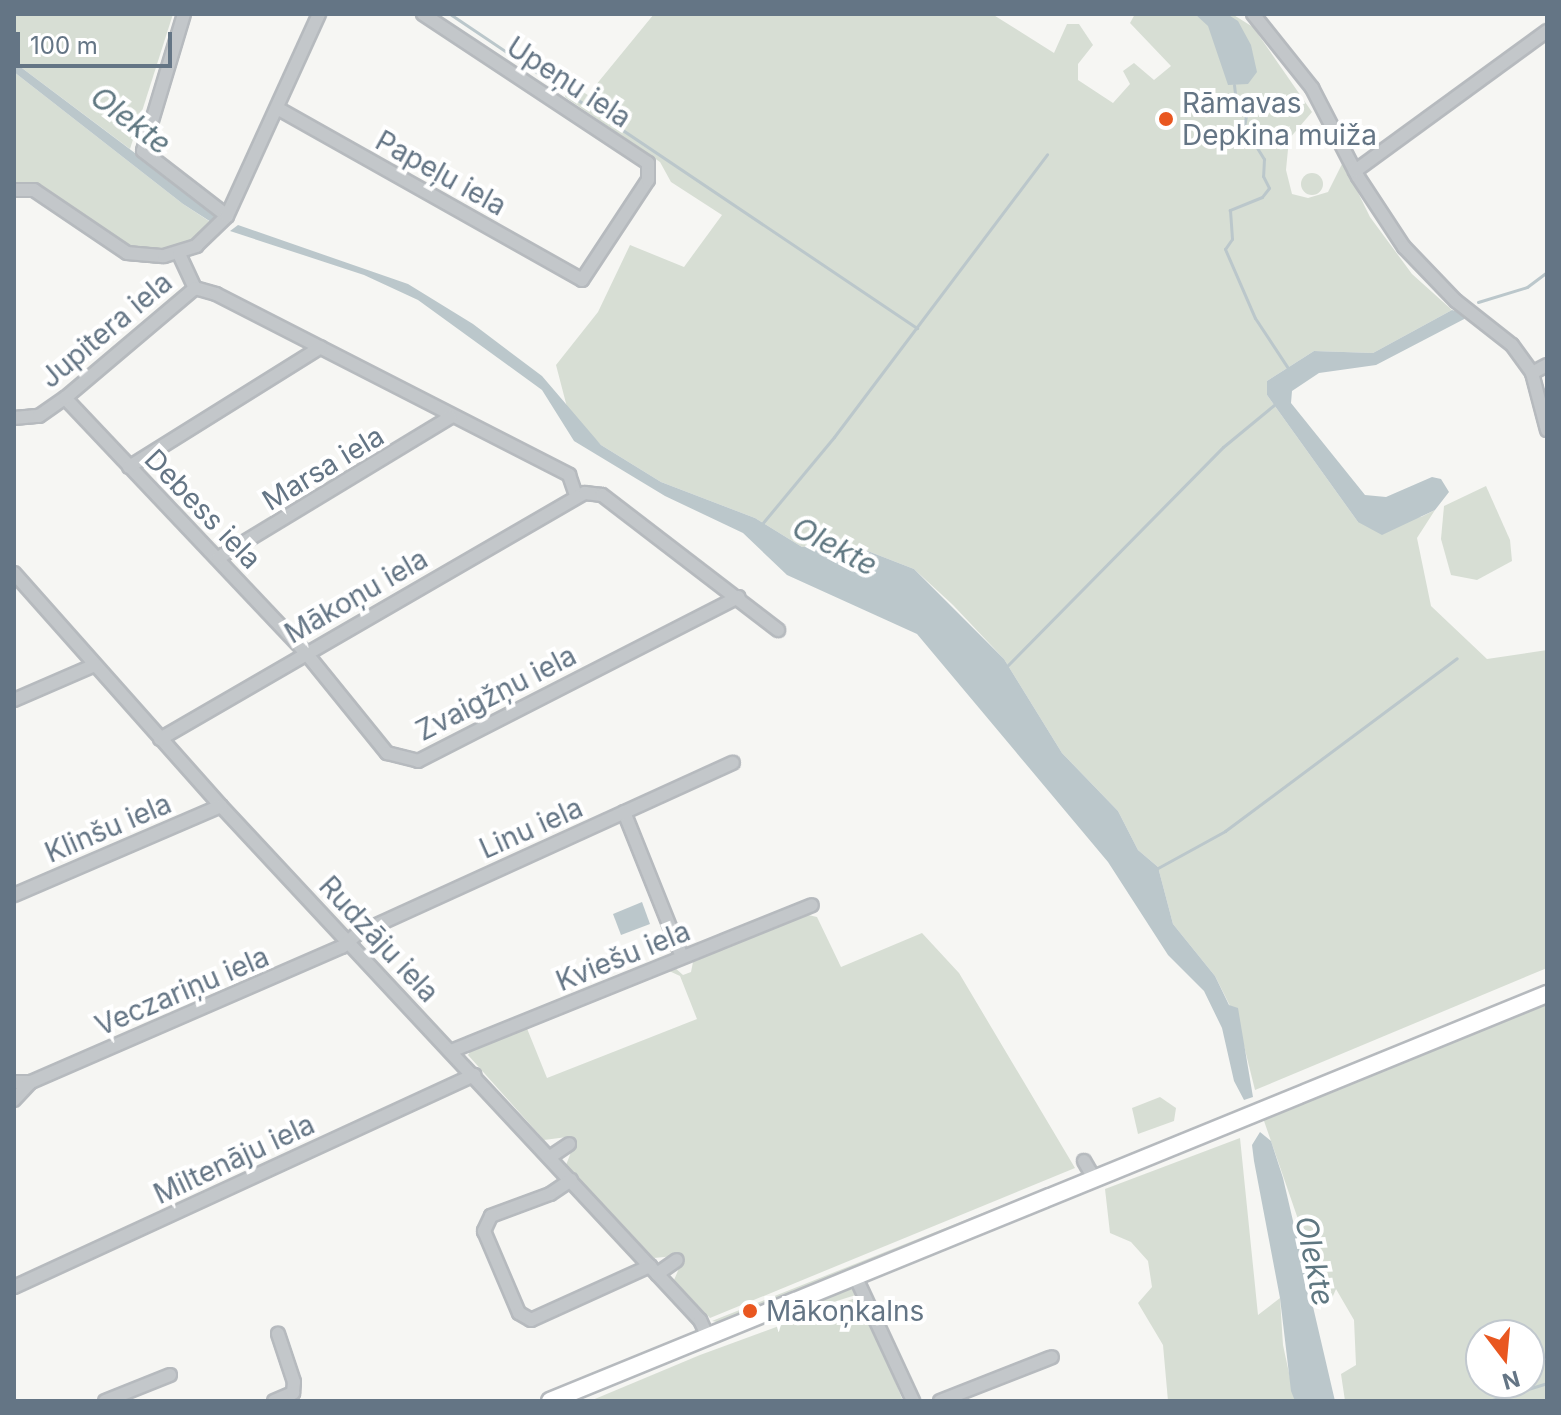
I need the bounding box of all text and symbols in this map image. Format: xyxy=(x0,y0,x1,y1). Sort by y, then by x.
scale bar xyxy=(20,16,176,66)
street label: Upeņu iela xyxy=(501,30,637,134)
text: 100 m xyxy=(30,31,98,60)
water label: Olekte xyxy=(84,78,178,162)
place label: Rāmavas Depkina muiža xyxy=(1182,86,1377,152)
marker: Rāmavas Depkina muiža xyxy=(1157,110,1175,128)
street label: Papeļu iela xyxy=(370,123,512,223)
street label: Jupitera iela xyxy=(33,265,179,395)
street label: Marsa iela xyxy=(256,419,390,517)
street label: Debess iela xyxy=(138,442,268,576)
water label: Olekte xyxy=(786,509,884,583)
street label: Mākoņu iela xyxy=(279,542,433,650)
street label: Zvaigžņu iela xyxy=(410,638,582,748)
street label: Klinšu iela xyxy=(40,786,176,870)
street label: Linu iela xyxy=(474,790,588,866)
street label: Rudzāju iela xyxy=(312,869,446,1009)
street label: Kviešu iela xyxy=(551,914,695,998)
street label: Veczariņu iela xyxy=(90,939,274,1043)
street label: Miltenāju iela xyxy=(148,1107,320,1211)
water label: Olekte xyxy=(1288,1213,1342,1309)
place label: Mākoņkalns xyxy=(766,1294,924,1328)
marker: Mākoņkalns xyxy=(741,1302,759,1320)
north arrow xyxy=(1465,1319,1545,1399)
text: N xyxy=(1499,1365,1523,1395)

